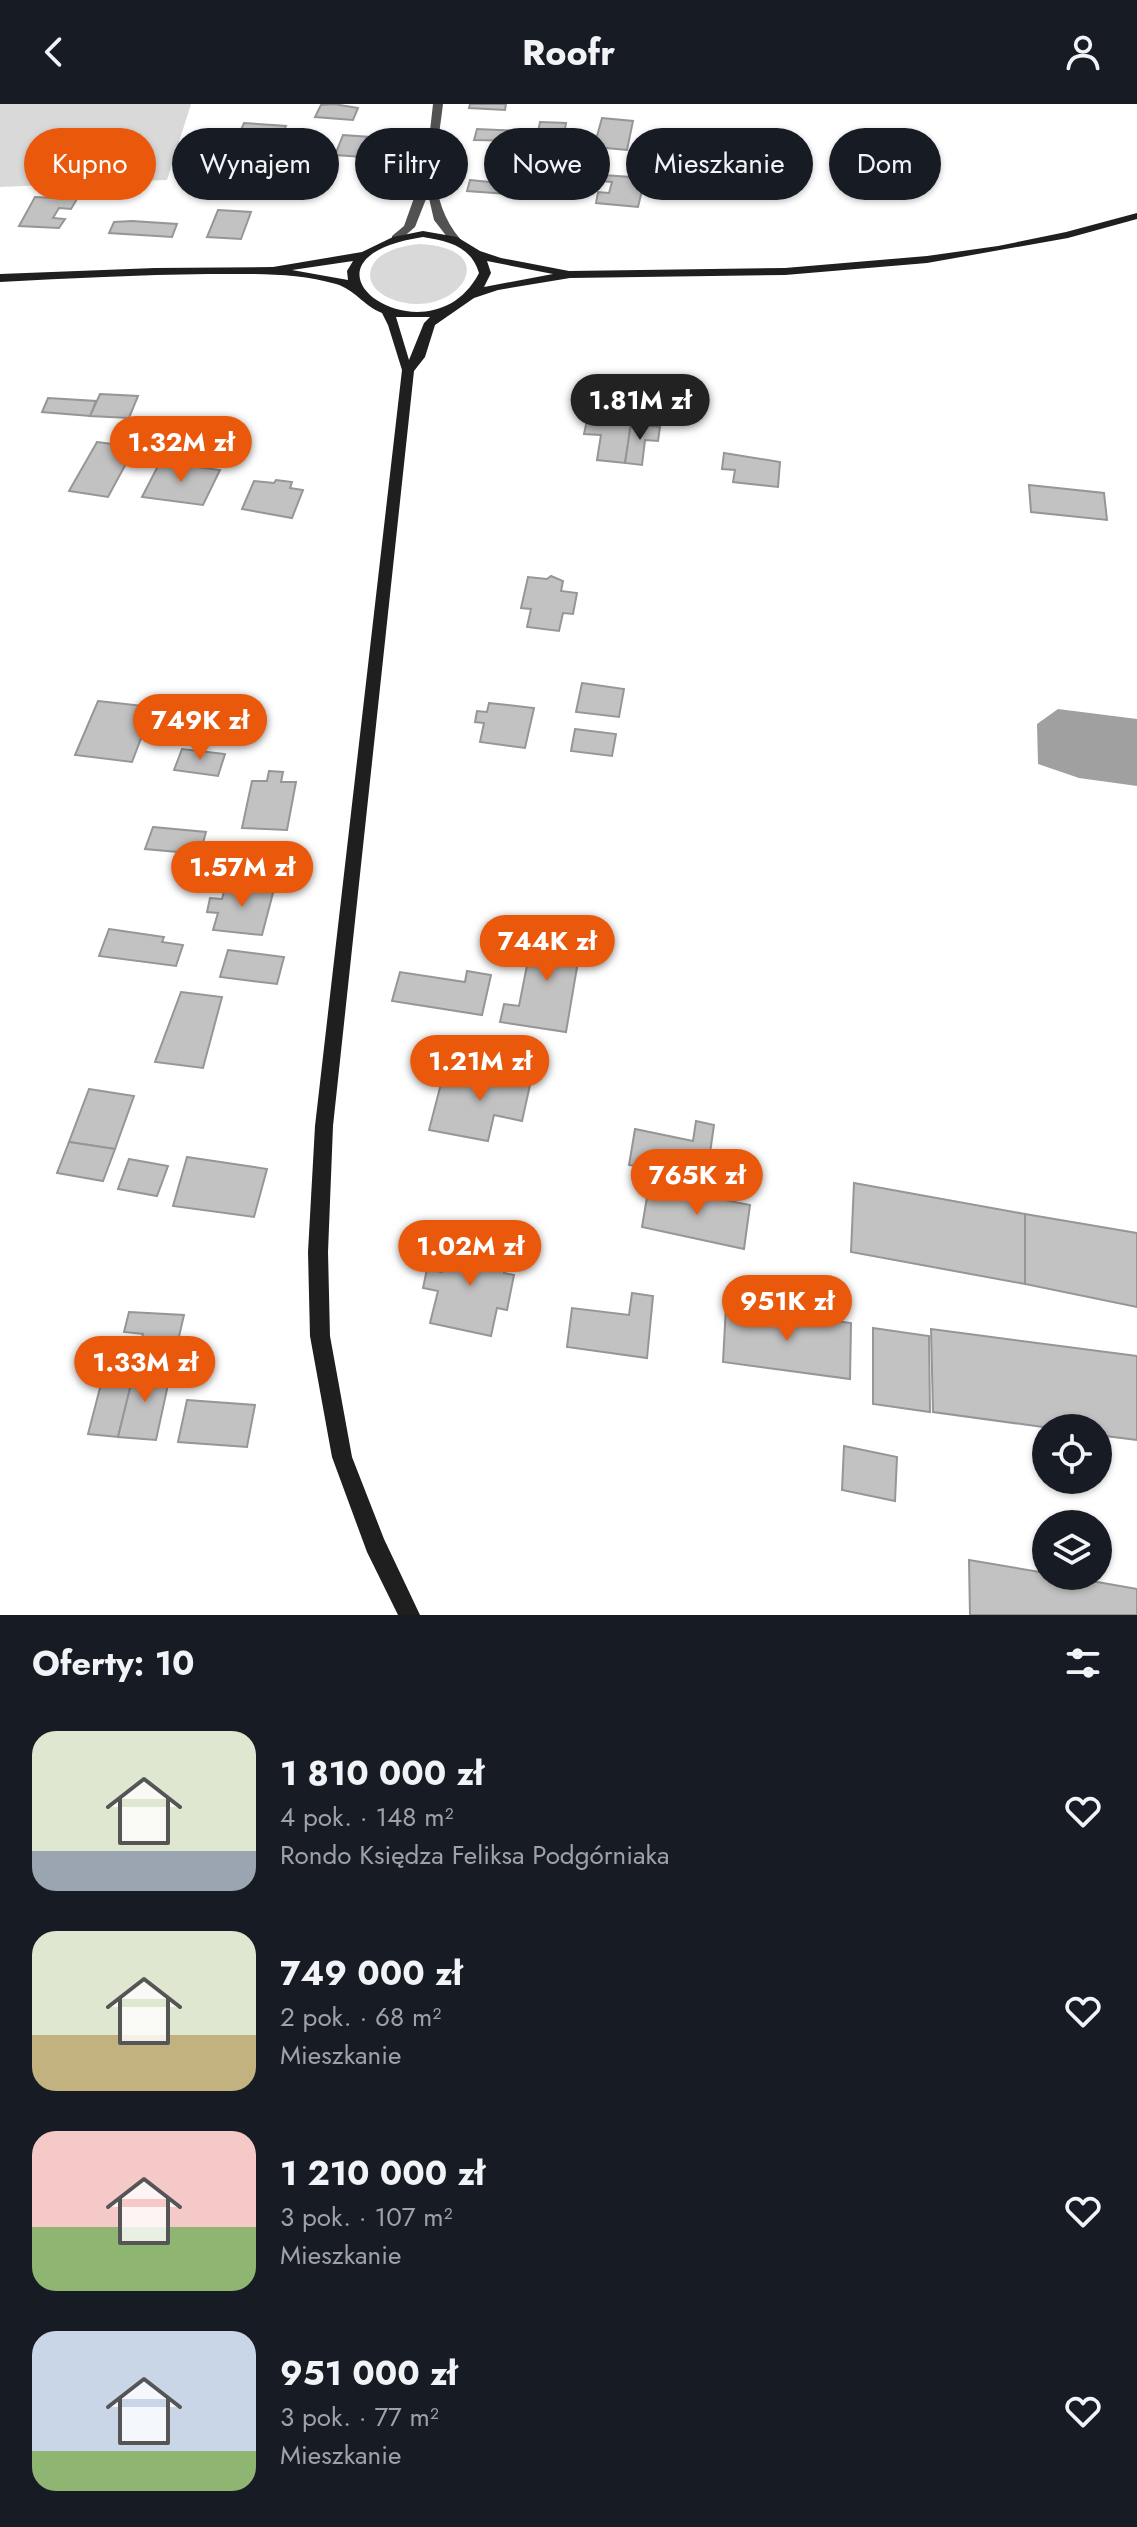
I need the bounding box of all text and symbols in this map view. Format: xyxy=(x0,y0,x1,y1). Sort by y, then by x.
text: Roofr xyxy=(522,26,615,78)
icon: back xyxy=(32,30,76,74)
icon: person xyxy=(1061,30,1105,74)
chip: Kupno xyxy=(24,128,156,200)
chip: Wynajem xyxy=(172,128,339,200)
chip: Filtry xyxy=(355,128,468,200)
chip: Nowe xyxy=(484,128,610,200)
chip: Mieszkanie xyxy=(626,128,813,200)
chip: Dom xyxy=(829,128,941,200)
pin: 1.81M zł xyxy=(557,374,723,442)
text: 1.81M zł xyxy=(589,381,691,419)
pin: 1.32M zł xyxy=(98,416,264,484)
text: 1.32M zł xyxy=(128,423,234,461)
pin: 749K zł xyxy=(126,694,274,762)
text: 749K zł xyxy=(151,701,249,739)
pin: 1.57M zł xyxy=(159,841,325,909)
text: 1.57M zł xyxy=(189,848,295,886)
pin: 744K zł xyxy=(473,915,621,983)
text: 744K zł xyxy=(498,922,596,960)
pin: 1.21M zł xyxy=(397,1035,563,1103)
text: 1.21M zł xyxy=(428,1042,532,1080)
pin: 765K zł xyxy=(623,1149,771,1217)
text: 765K zł xyxy=(649,1156,745,1194)
pin: 1.02M zł xyxy=(387,1220,553,1288)
text: 1.02M zł xyxy=(416,1227,524,1265)
pin: 951K zł xyxy=(713,1275,861,1343)
text: 951K zł xyxy=(740,1282,834,1320)
pin: 1.33M zł xyxy=(62,1336,228,1404)
text: 1.33M zł xyxy=(92,1343,198,1381)
map controls xyxy=(1032,1414,1112,1590)
button: locate xyxy=(1032,1414,1112,1494)
button: layers xyxy=(1032,1510,1112,1590)
text: Oferty: 10 xyxy=(32,1639,195,1688)
icon: filters xyxy=(1061,1641,1105,1685)
text: 1 810 000 zł xyxy=(280,1749,484,1798)
icon: home xyxy=(96,1763,192,1859)
icon: heart xyxy=(1061,1789,1105,1833)
text: 4 pok. · 148 m² xyxy=(280,1798,454,1836)
text: Rondo Księdza Feliksa Podgórniaka xyxy=(280,1836,669,1874)
text: 749 000 zł xyxy=(280,1949,462,1998)
icon: home xyxy=(96,1963,192,2059)
icon: heart xyxy=(1061,1989,1105,2033)
text: 2 pok. · 68 m² xyxy=(280,1998,441,2036)
text: Mieszkanie xyxy=(280,2036,401,2074)
text: 1 210 000 zł xyxy=(280,2149,484,2198)
icon: home xyxy=(96,2163,192,2259)
icon: heart xyxy=(1061,2189,1105,2233)
text: 3 pok. · 107 m² xyxy=(280,2198,452,2236)
text: Mieszkanie xyxy=(280,2236,401,2274)
text: 951 000 zł xyxy=(280,2349,457,2398)
icon: home xyxy=(96,2363,192,2459)
icon: heart xyxy=(1061,2389,1105,2433)
text: 3 pok. · 77 m² xyxy=(280,2398,439,2436)
text: Mieszkanie xyxy=(280,2436,401,2474)

